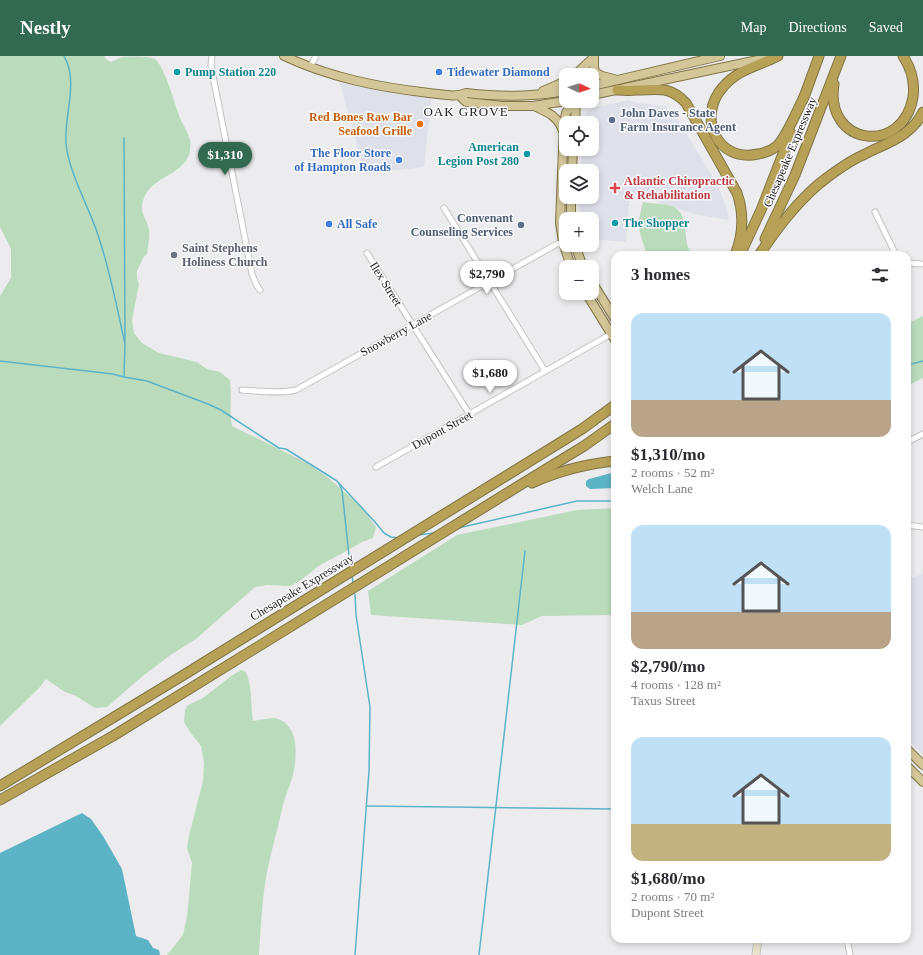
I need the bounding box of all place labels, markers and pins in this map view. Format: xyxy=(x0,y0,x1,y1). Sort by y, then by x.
place label: Pump Station 220 xyxy=(185,65,276,79)
place label: Tidewater Diamond xyxy=(447,65,550,79)
marker: Pump Station 220 xyxy=(172,67,182,77)
marker: Tidewater Diamond xyxy=(434,67,444,77)
place label: John Daves - State Farm Insurance Agent xyxy=(620,106,736,134)
place label: Red Bones Raw Bar Seafood Grille xyxy=(309,110,413,138)
marker: John Daves - State Farm Insurance Agent xyxy=(607,115,617,125)
marker: Red Bones Raw Bar Seafood Grille xyxy=(415,119,425,129)
place label: American Legion Post 280 xyxy=(438,140,519,168)
pin: $1,310 xyxy=(192,142,258,176)
place label: The Floor Store of Hampton Roads xyxy=(294,146,392,174)
marker: American Legion Post 280 xyxy=(522,149,532,159)
marker: The Floor Store of Hampton Roads xyxy=(394,155,404,165)
place label: Atlantic Chiropractic & Rehabilitation xyxy=(624,174,735,202)
marker: Atlantic Chiropractic & Rehabilitation xyxy=(609,182,621,194)
place label: Convenant Counseling Services xyxy=(411,211,513,239)
place label: The Shopper xyxy=(623,216,690,230)
place label: All Safe xyxy=(337,217,378,231)
marker: The Shopper xyxy=(610,218,620,228)
marker: All Safe xyxy=(324,219,334,229)
marker: Convenant Counseling Services xyxy=(516,220,526,230)
place label: Saint Stephens Holiness Church xyxy=(182,241,268,269)
marker: Saint Stephens Holiness Church xyxy=(169,250,179,260)
pin: $2,790 xyxy=(454,261,520,295)
pin: $1,680 xyxy=(457,360,523,394)

